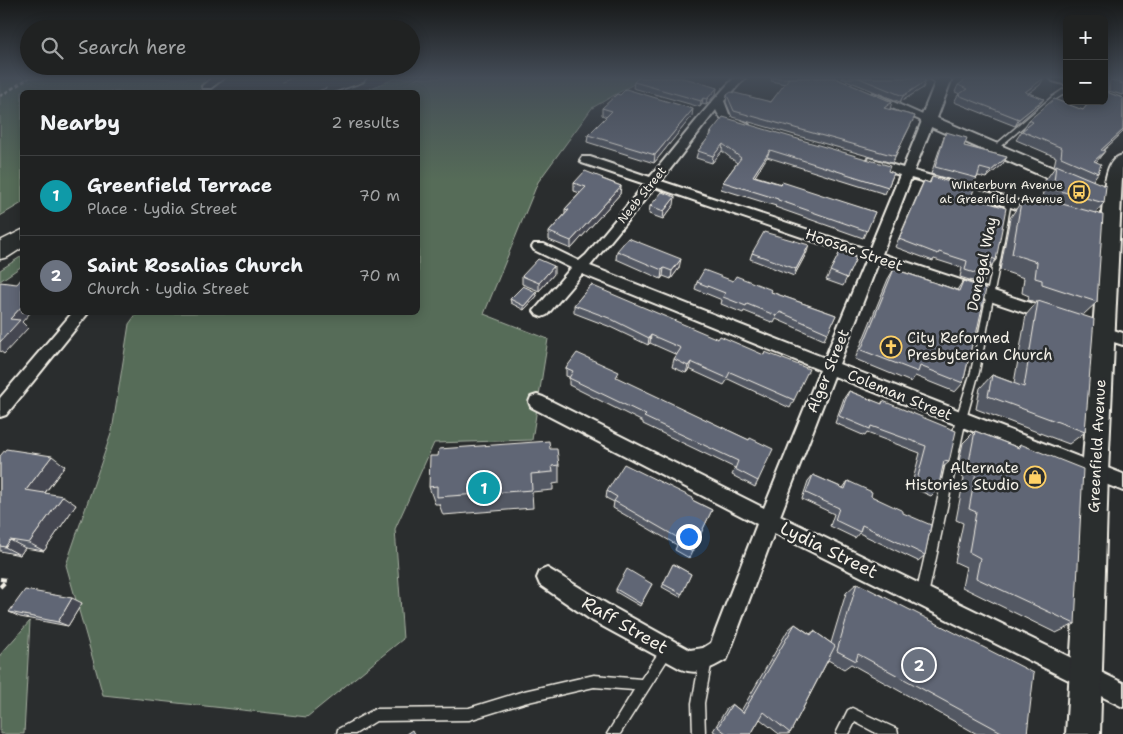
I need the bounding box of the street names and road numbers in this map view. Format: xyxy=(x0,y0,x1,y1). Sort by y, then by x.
street label: Neeb Street xyxy=(614,163,670,227)
street label: Donegal Way xyxy=(962,215,1002,313)
street label: Hoosac Street xyxy=(803,224,905,276)
street label: Alger Street xyxy=(802,326,854,416)
street label: Coleman Street xyxy=(845,365,955,425)
street label: Greenfield Avenue xyxy=(1084,379,1110,513)
street label: Lydia Street xyxy=(776,516,882,584)
street label: Raff Street xyxy=(578,591,672,659)

